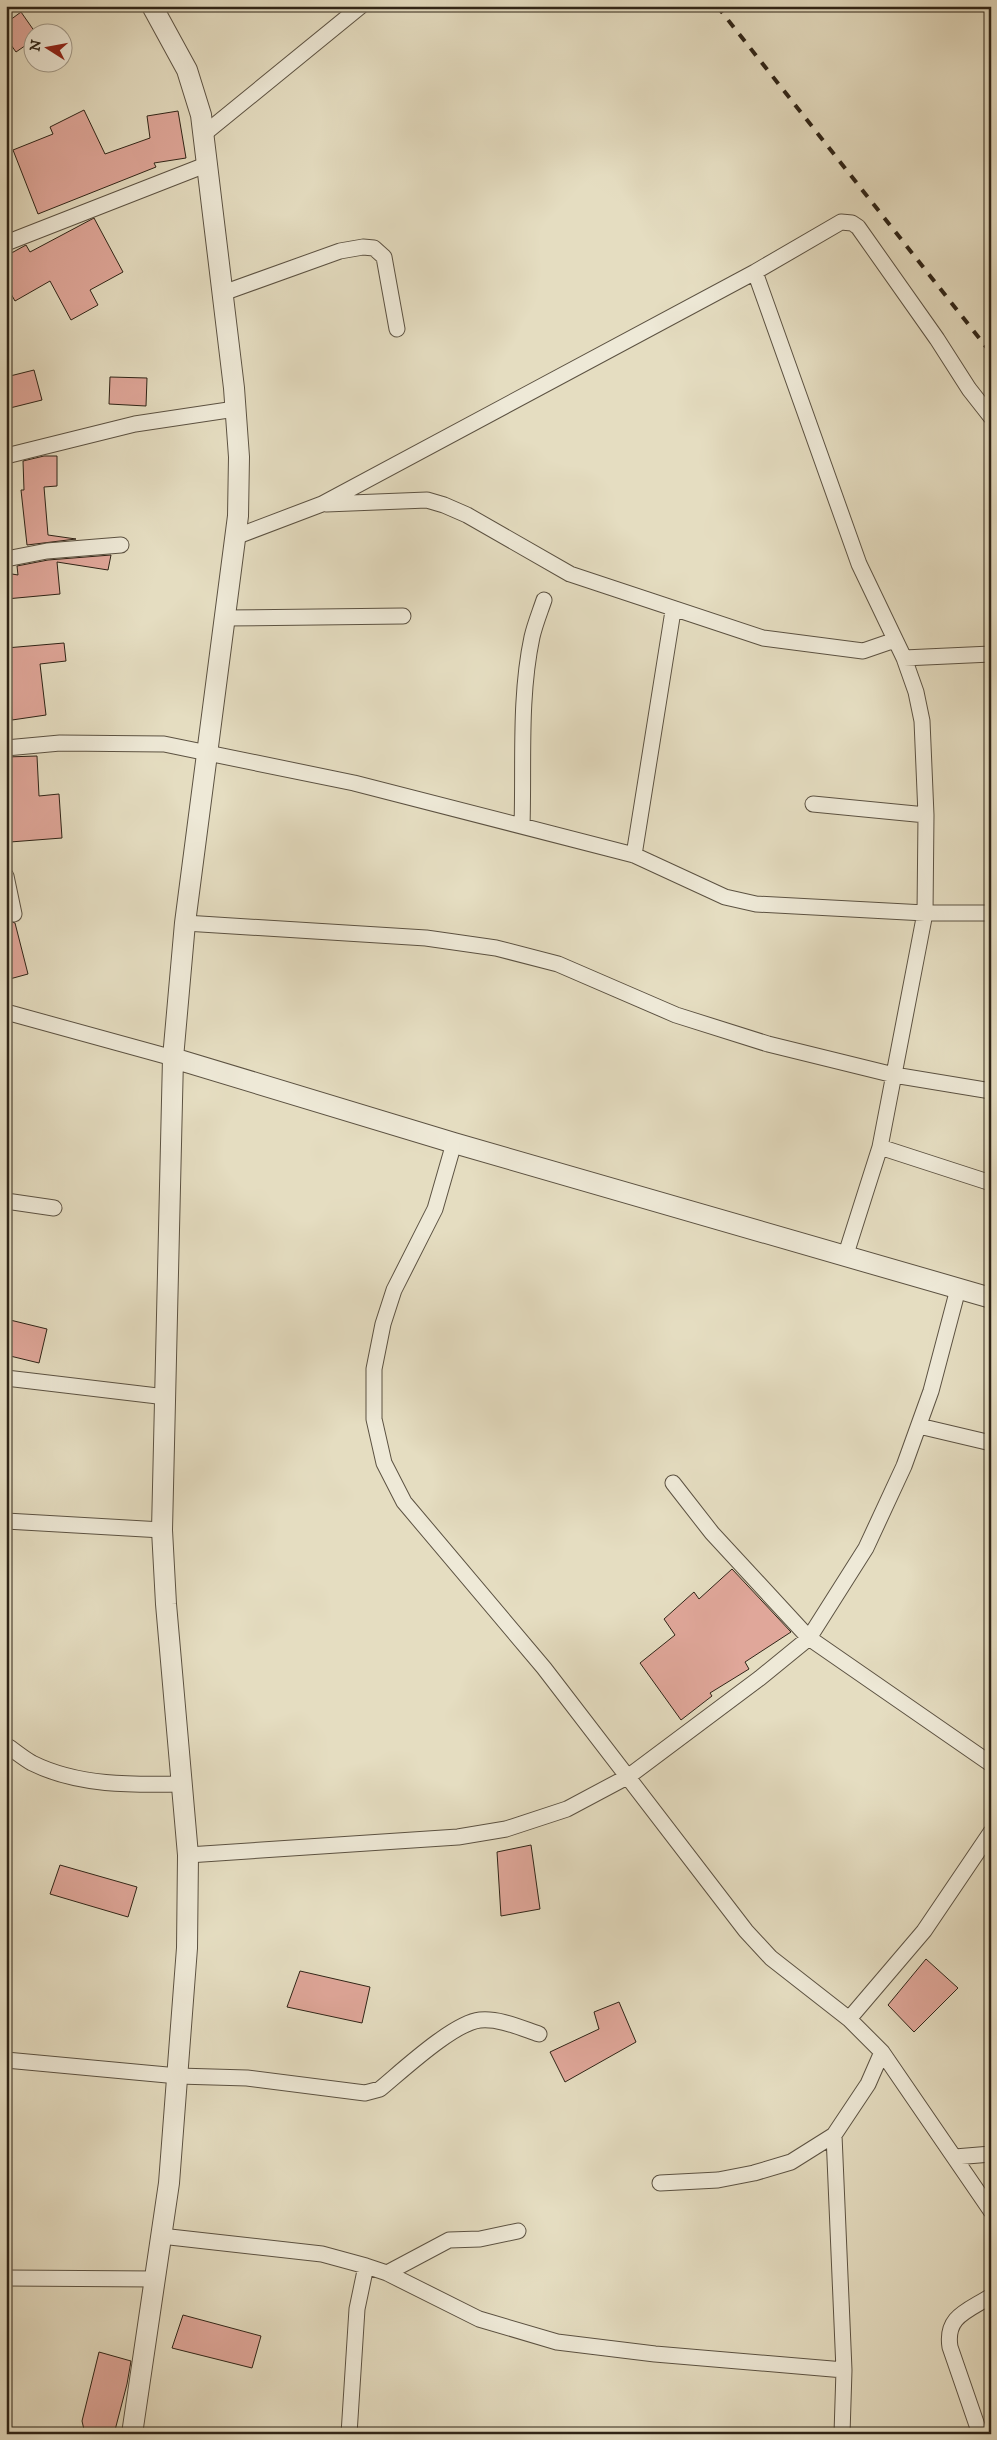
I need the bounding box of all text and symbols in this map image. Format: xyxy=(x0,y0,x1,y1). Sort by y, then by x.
north arrow xyxy=(22,22,72,72)
text: N xyxy=(26,38,46,53)

